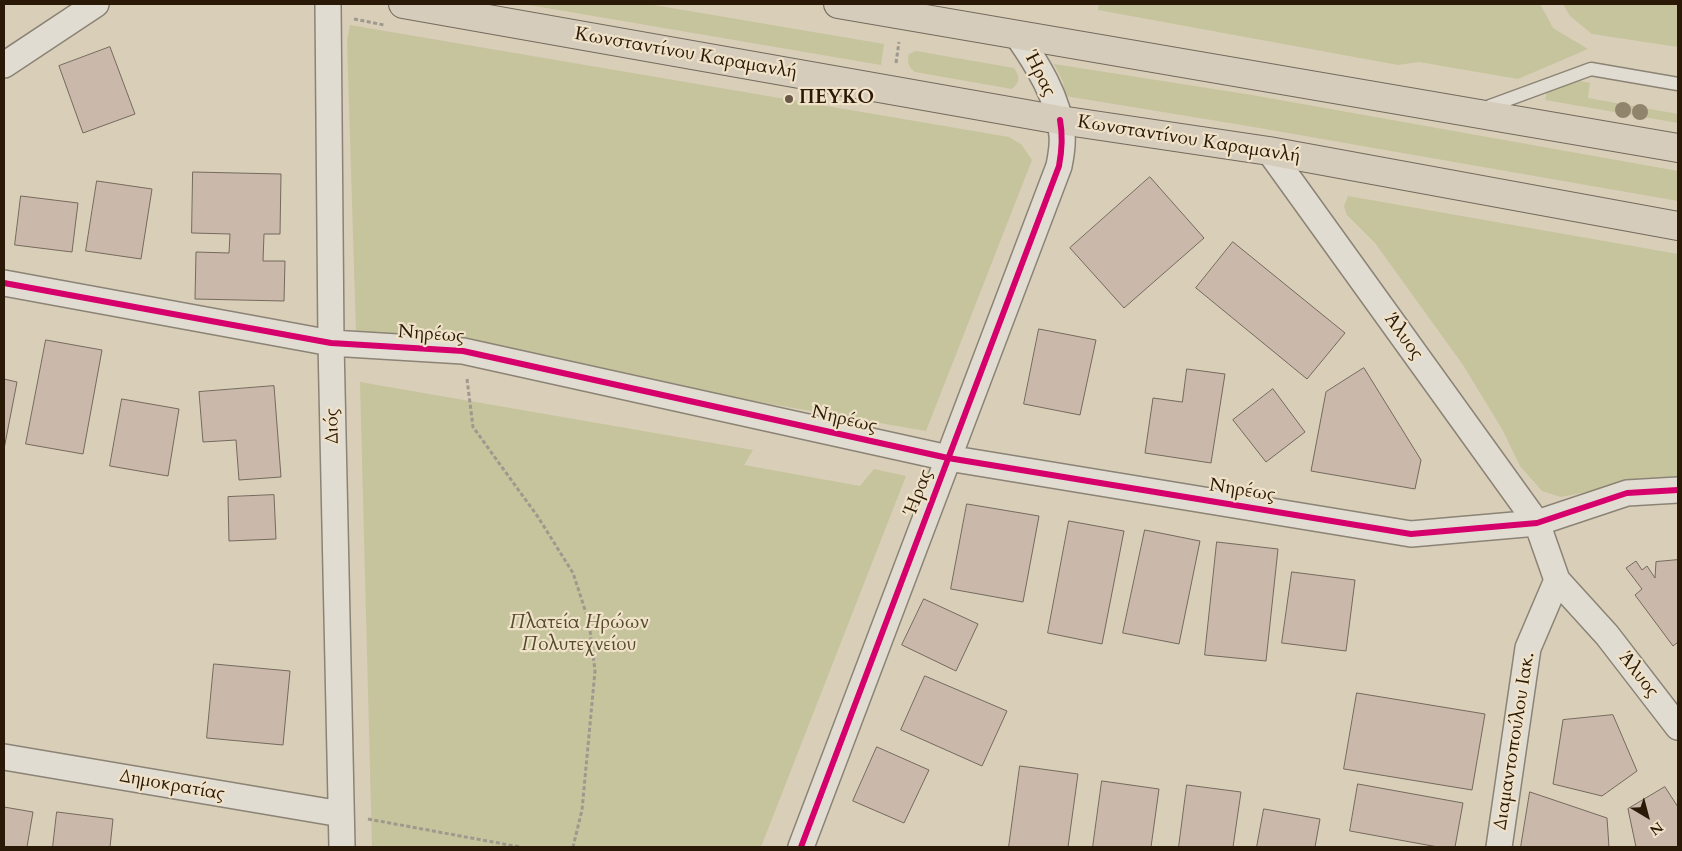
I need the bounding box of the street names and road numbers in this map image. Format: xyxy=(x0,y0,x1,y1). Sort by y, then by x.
street label: Κωνσταντίνου Καραμανλή xyxy=(573,23,799,85)
street label: Ήρας xyxy=(1018,47,1060,101)
street label: Κωνσταντίνου Καραμανλή xyxy=(1076,111,1302,169)
street label: Άλυος xyxy=(1379,309,1427,365)
street label: Νηρέως xyxy=(397,321,465,349)
street label: Νηρέως xyxy=(809,401,879,439)
street label: Διός xyxy=(321,408,345,444)
street label: Ήρας xyxy=(900,466,938,520)
street label: Νηρέως xyxy=(1207,475,1277,507)
street label: Άλυος xyxy=(1613,648,1663,702)
street label: Διαμαντοπούλου Ιακ. xyxy=(1490,650,1540,832)
street label: Δημοκρατίας xyxy=(118,766,226,806)

